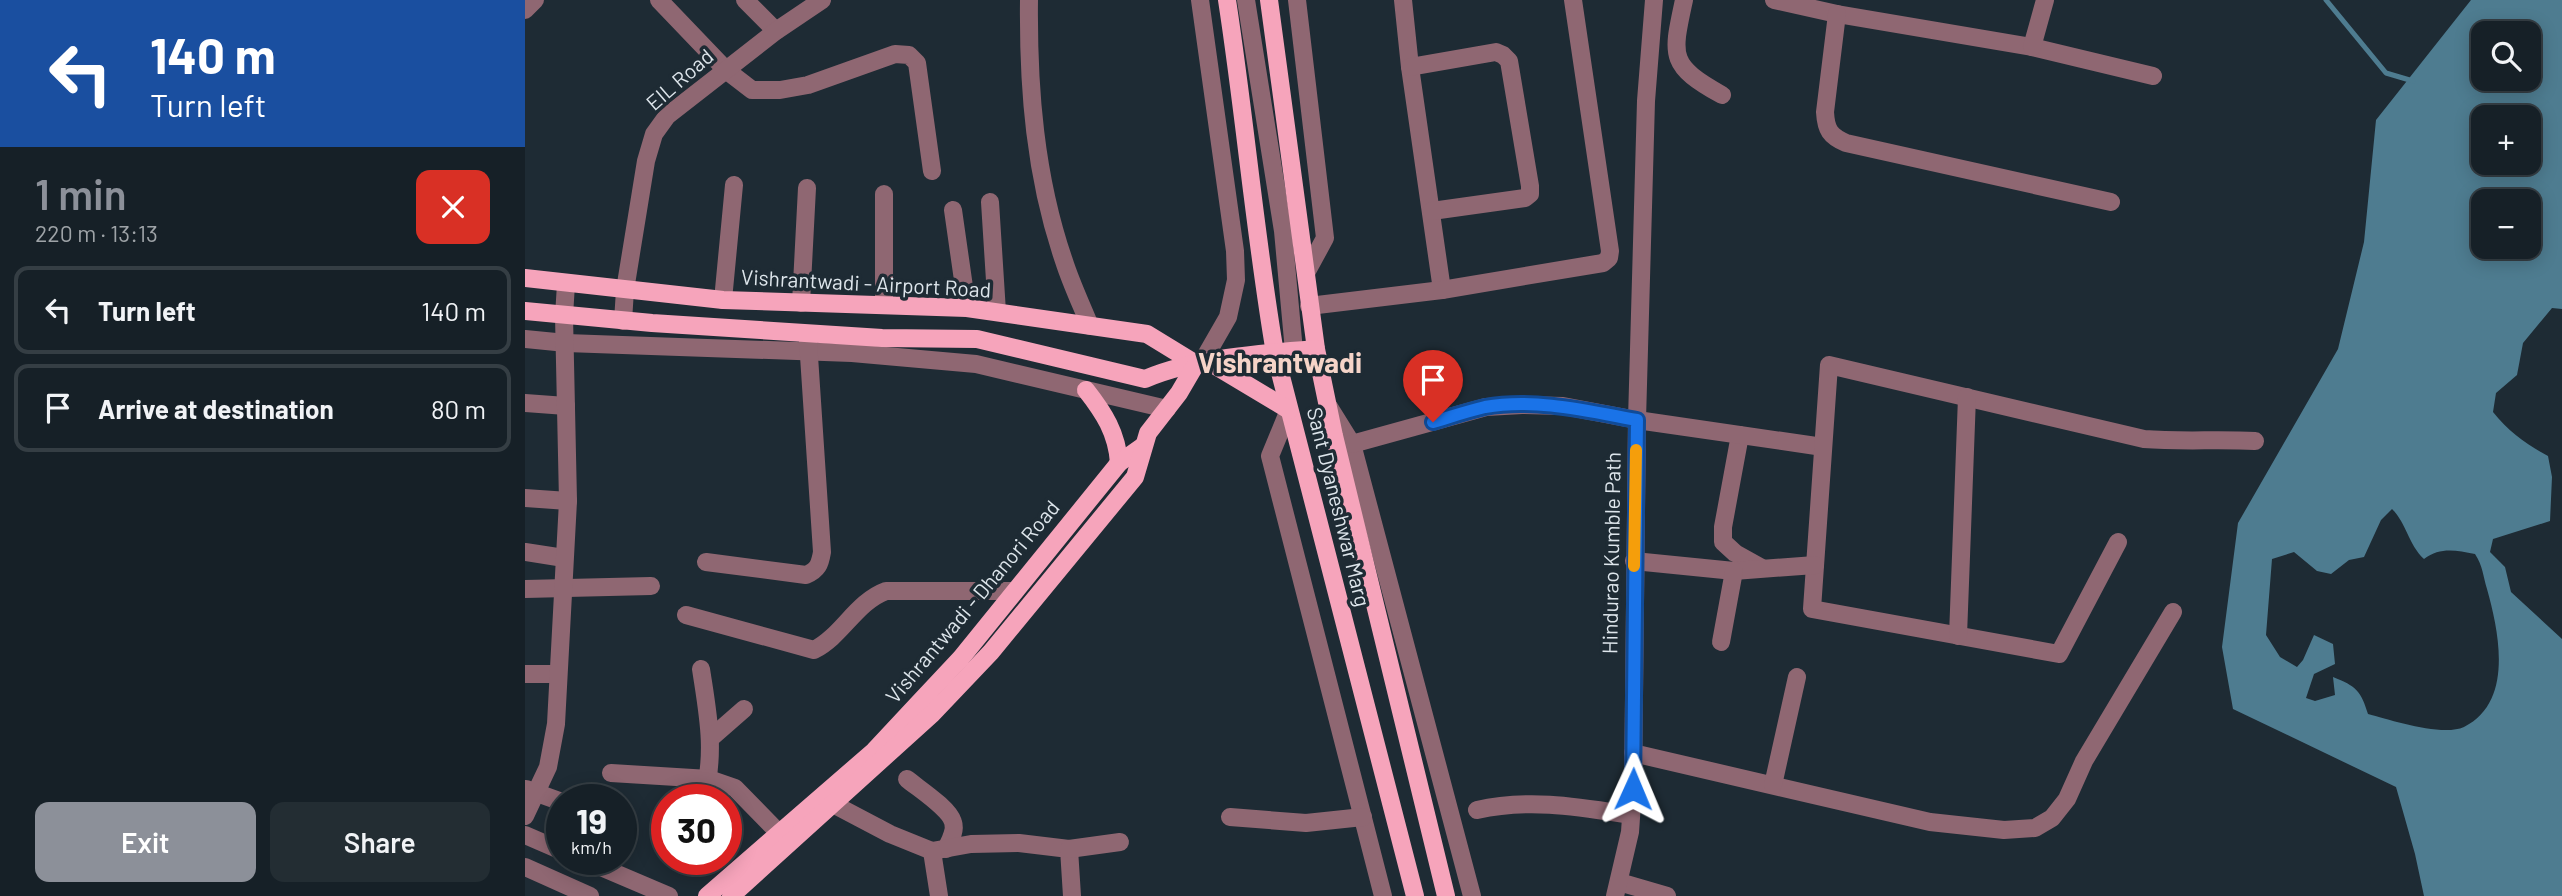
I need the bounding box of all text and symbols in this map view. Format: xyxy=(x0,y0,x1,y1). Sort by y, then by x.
map controls xyxy=(2471,21,2541,259)
button: search xyxy=(2471,21,2541,91)
text: 140 m xyxy=(150,25,276,84)
icon: left xyxy=(35,28,126,119)
street label: EIL Road xyxy=(640,43,718,115)
text: Turn left xyxy=(150,85,267,123)
button: + xyxy=(2471,105,2541,175)
text: 1 min xyxy=(35,168,127,218)
button: close xyxy=(416,170,490,244)
button: − xyxy=(2471,189,2541,259)
text: 220 m · 13:13 xyxy=(35,219,158,247)
street label: Vishrantwadi - Airport Road xyxy=(740,263,992,302)
icon: left xyxy=(39,291,77,329)
text: Turn left xyxy=(98,295,196,326)
text: 140 m xyxy=(421,295,486,326)
district label: Vishrantwadi xyxy=(1198,345,1362,379)
pin xyxy=(1403,350,1463,422)
icon: arrive xyxy=(1414,361,1452,399)
icon: arrive xyxy=(39,389,77,427)
text: Arrive at destination xyxy=(98,393,334,424)
text: 80 m xyxy=(431,393,486,424)
street label: Sant Dyaneshwar Marg xyxy=(1303,404,1376,609)
street label: Hindurao Kumble Path xyxy=(1596,452,1625,654)
street label: Vishrantwadi - Dhanori Road xyxy=(880,495,1064,707)
position arrow xyxy=(1596,752,1670,826)
speed limit sign: 30 xyxy=(651,784,742,875)
text: 19 xyxy=(576,799,607,841)
button: Exit xyxy=(35,802,256,882)
button: Share xyxy=(270,802,490,882)
text: km/h xyxy=(571,836,612,858)

